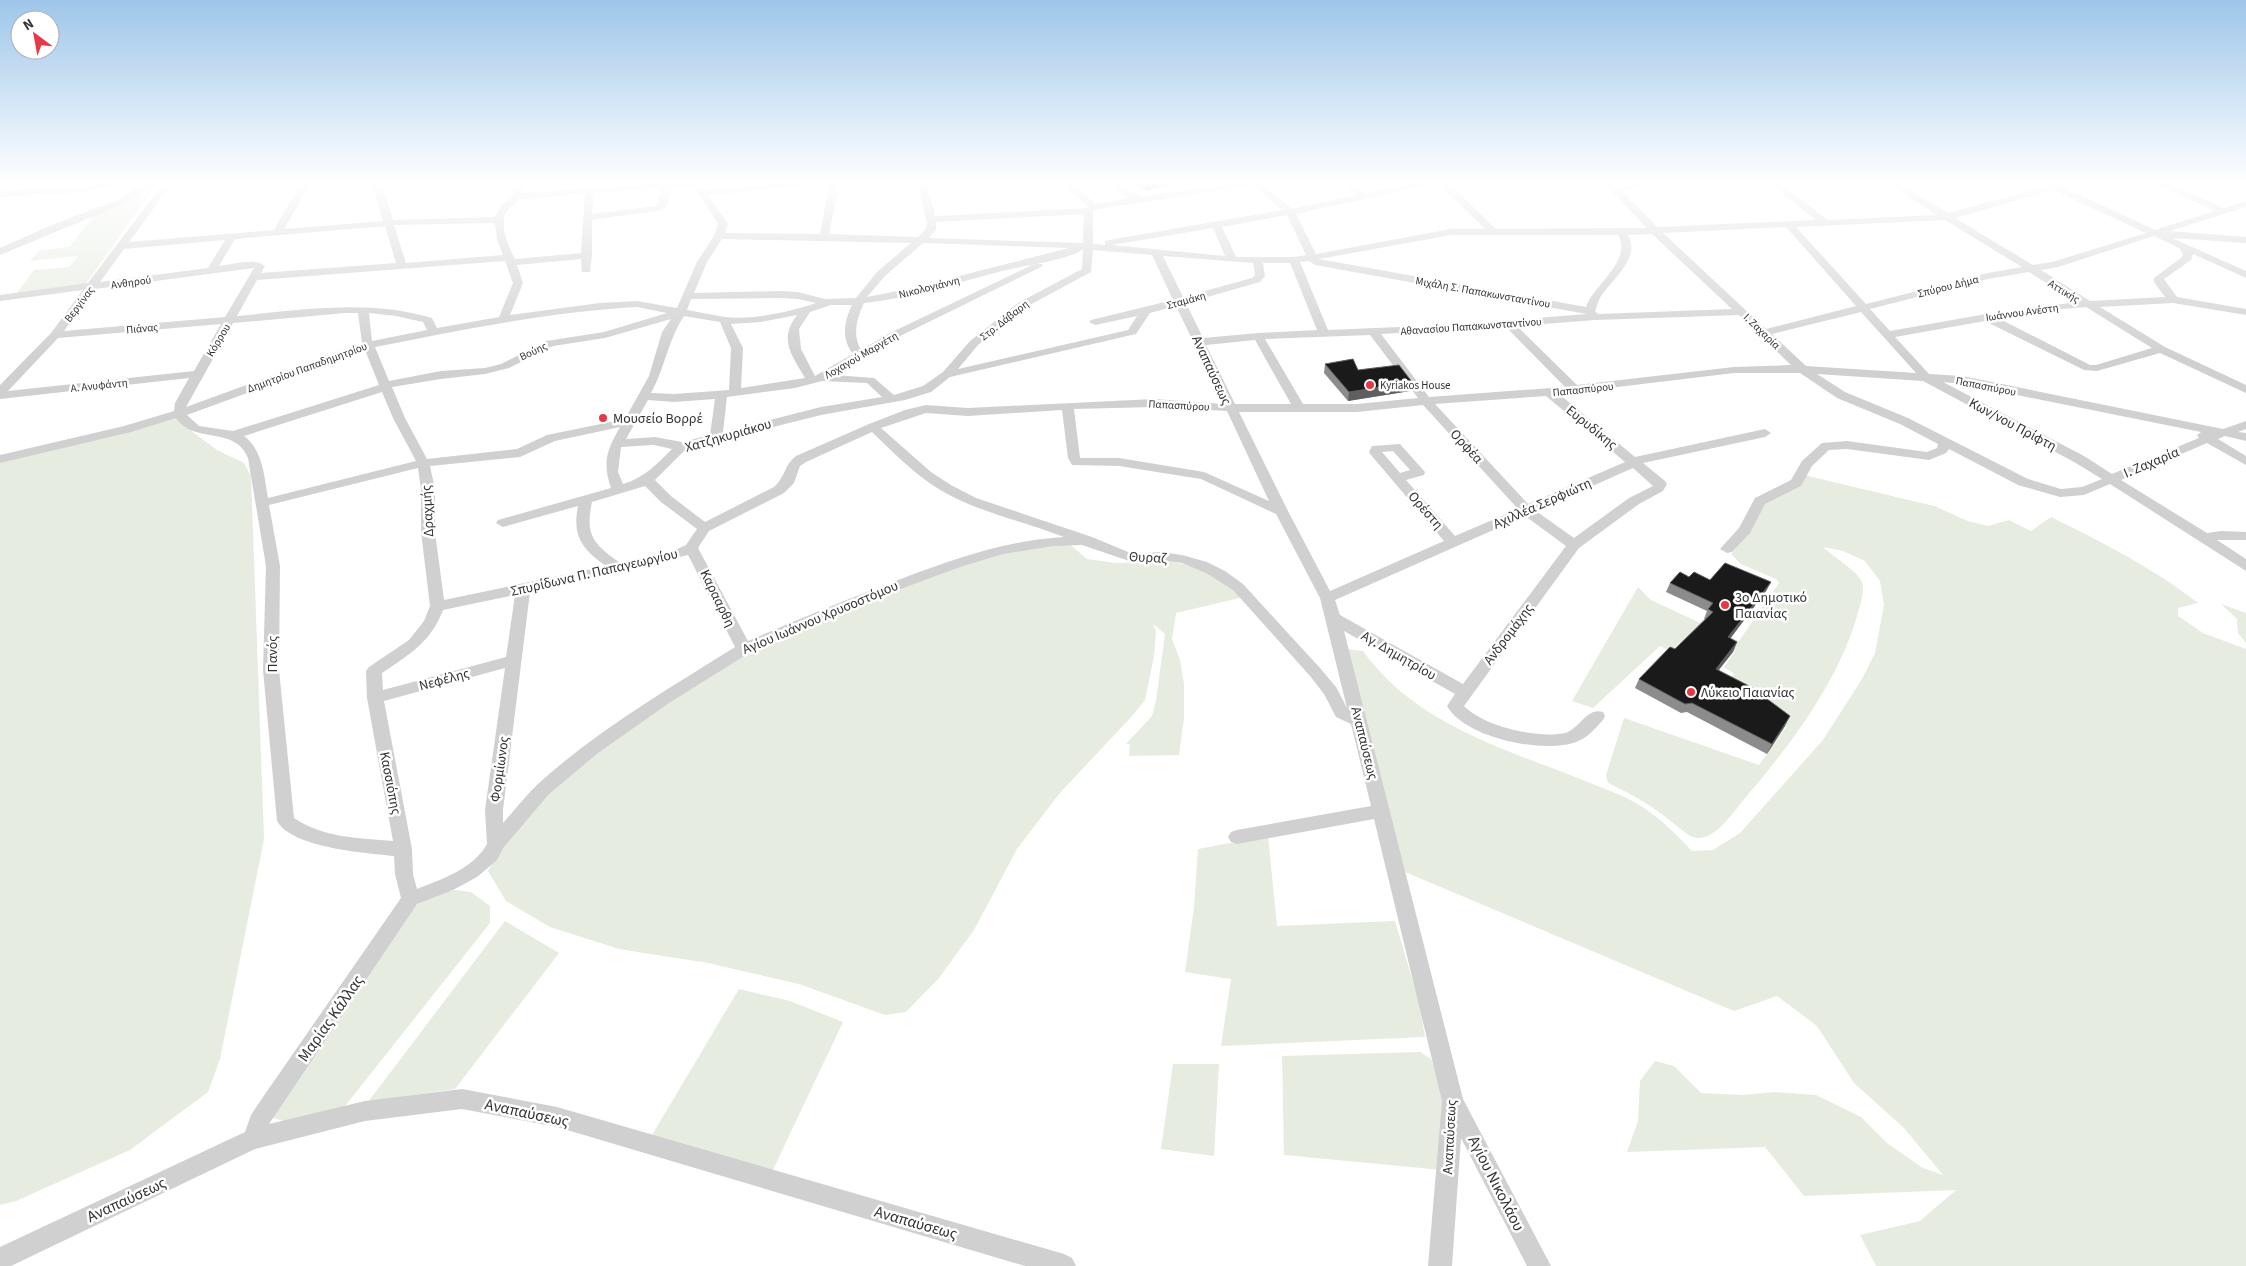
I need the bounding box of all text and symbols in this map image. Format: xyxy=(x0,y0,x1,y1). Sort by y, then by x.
north arrow xyxy=(10,10,60,60)
text: N xyxy=(19,14,38,36)
street label: Ανθηρού xyxy=(110,272,152,293)
street label: Σπύρου Δήμα xyxy=(1916,272,1980,301)
street label: Νικολογιάννη xyxy=(897,273,961,302)
street label: Μιχάλη Σ. Παπακωνσταντίνου xyxy=(1414,273,1551,312)
street label: Αττικής xyxy=(2045,276,2083,307)
street label: Βεργίνας xyxy=(61,283,98,325)
street label: Σταμάκη xyxy=(1165,288,1207,313)
street label: Στρ. Δάβαρη xyxy=(977,297,1032,344)
street label: Ιωάννου Ανέστη xyxy=(1985,300,2059,325)
street label: Ι. Ζαχαρία xyxy=(1740,310,1783,353)
street label: Αθανασίου Παπακωνσταντίνου xyxy=(1400,314,1542,339)
street label: Πιάνας xyxy=(125,320,159,337)
street label: Κόρρου xyxy=(203,321,234,359)
street label: Λοχαγού Μαργέτη xyxy=(822,328,901,383)
street label: Αναπαύσεως xyxy=(1186,332,1236,408)
street label: Βούης xyxy=(517,338,550,364)
street label: Δημητρίου Παπαδημητρίου xyxy=(245,339,369,396)
street label: Παπασπύρου xyxy=(1954,373,2017,400)
street label: Α. Ανυφάντη xyxy=(70,375,128,396)
place label: Kyriakos House xyxy=(1380,378,1451,393)
marker: Kyriakos House xyxy=(1364,379,1376,391)
street label: Παπασπύρου xyxy=(1552,379,1614,400)
street label: Κων/νου Πρίφτη xyxy=(1965,393,2060,456)
street label: Παπασπύρου xyxy=(1148,396,1210,415)
street label: Ευρυδίκης xyxy=(1561,401,1621,455)
place label: Μουσείο Βορρέ xyxy=(613,409,703,429)
marker: Μουσείο Βορρέ xyxy=(597,412,609,424)
street label: Χατζηκυριάκου xyxy=(683,414,774,458)
street label: Ορφέα xyxy=(1445,425,1487,468)
street label: Ι. Ζαχαρία xyxy=(2121,442,2182,484)
street label: Αχιλλέα Σερφιώτη xyxy=(1490,473,1595,535)
street label: Δραχμής xyxy=(417,484,439,537)
street label: Ορέστη xyxy=(1403,487,1447,534)
street label: Σπυρίδωνα Π. Παπαγεωργίου xyxy=(509,544,680,602)
street label: Θυραζ xyxy=(1128,547,1167,569)
street label: Καρααρθη xyxy=(695,566,740,631)
street label: Αγίου Ιωάννου Χρυσοστόμου xyxy=(739,576,901,660)
place label: 3ο Δημοτικό Παιανίας xyxy=(1735,588,1807,624)
marker: 3ο Δημοτικό Παιανίας xyxy=(1719,599,1731,611)
street label: Ανδρομάχης xyxy=(1479,600,1539,669)
street label: Αγ. Δημητρίου xyxy=(1357,626,1440,685)
street label: Πανός xyxy=(263,636,283,672)
street label: Νεφέλης xyxy=(417,664,472,696)
place label: Λύκειο Παιανίας xyxy=(1701,683,1795,703)
marker: Λύκειο Παιανίας xyxy=(1685,686,1697,698)
street label: Αναπαύσεως xyxy=(1345,705,1383,782)
street label: Φορμίωνος xyxy=(485,735,515,803)
street label: Κασσιόπης xyxy=(374,750,406,816)
street label: Μαρίας Κάλλας xyxy=(293,971,369,1066)
street label: Αναπαύσεως xyxy=(483,1093,571,1133)
street label: Αναπαύσεως xyxy=(1438,1099,1462,1175)
street label: Αγίου Νικολάου xyxy=(1463,1132,1530,1235)
street label: Αναπαύσεως xyxy=(83,1172,170,1228)
street label: Αναπαύσεως xyxy=(872,1201,960,1245)

